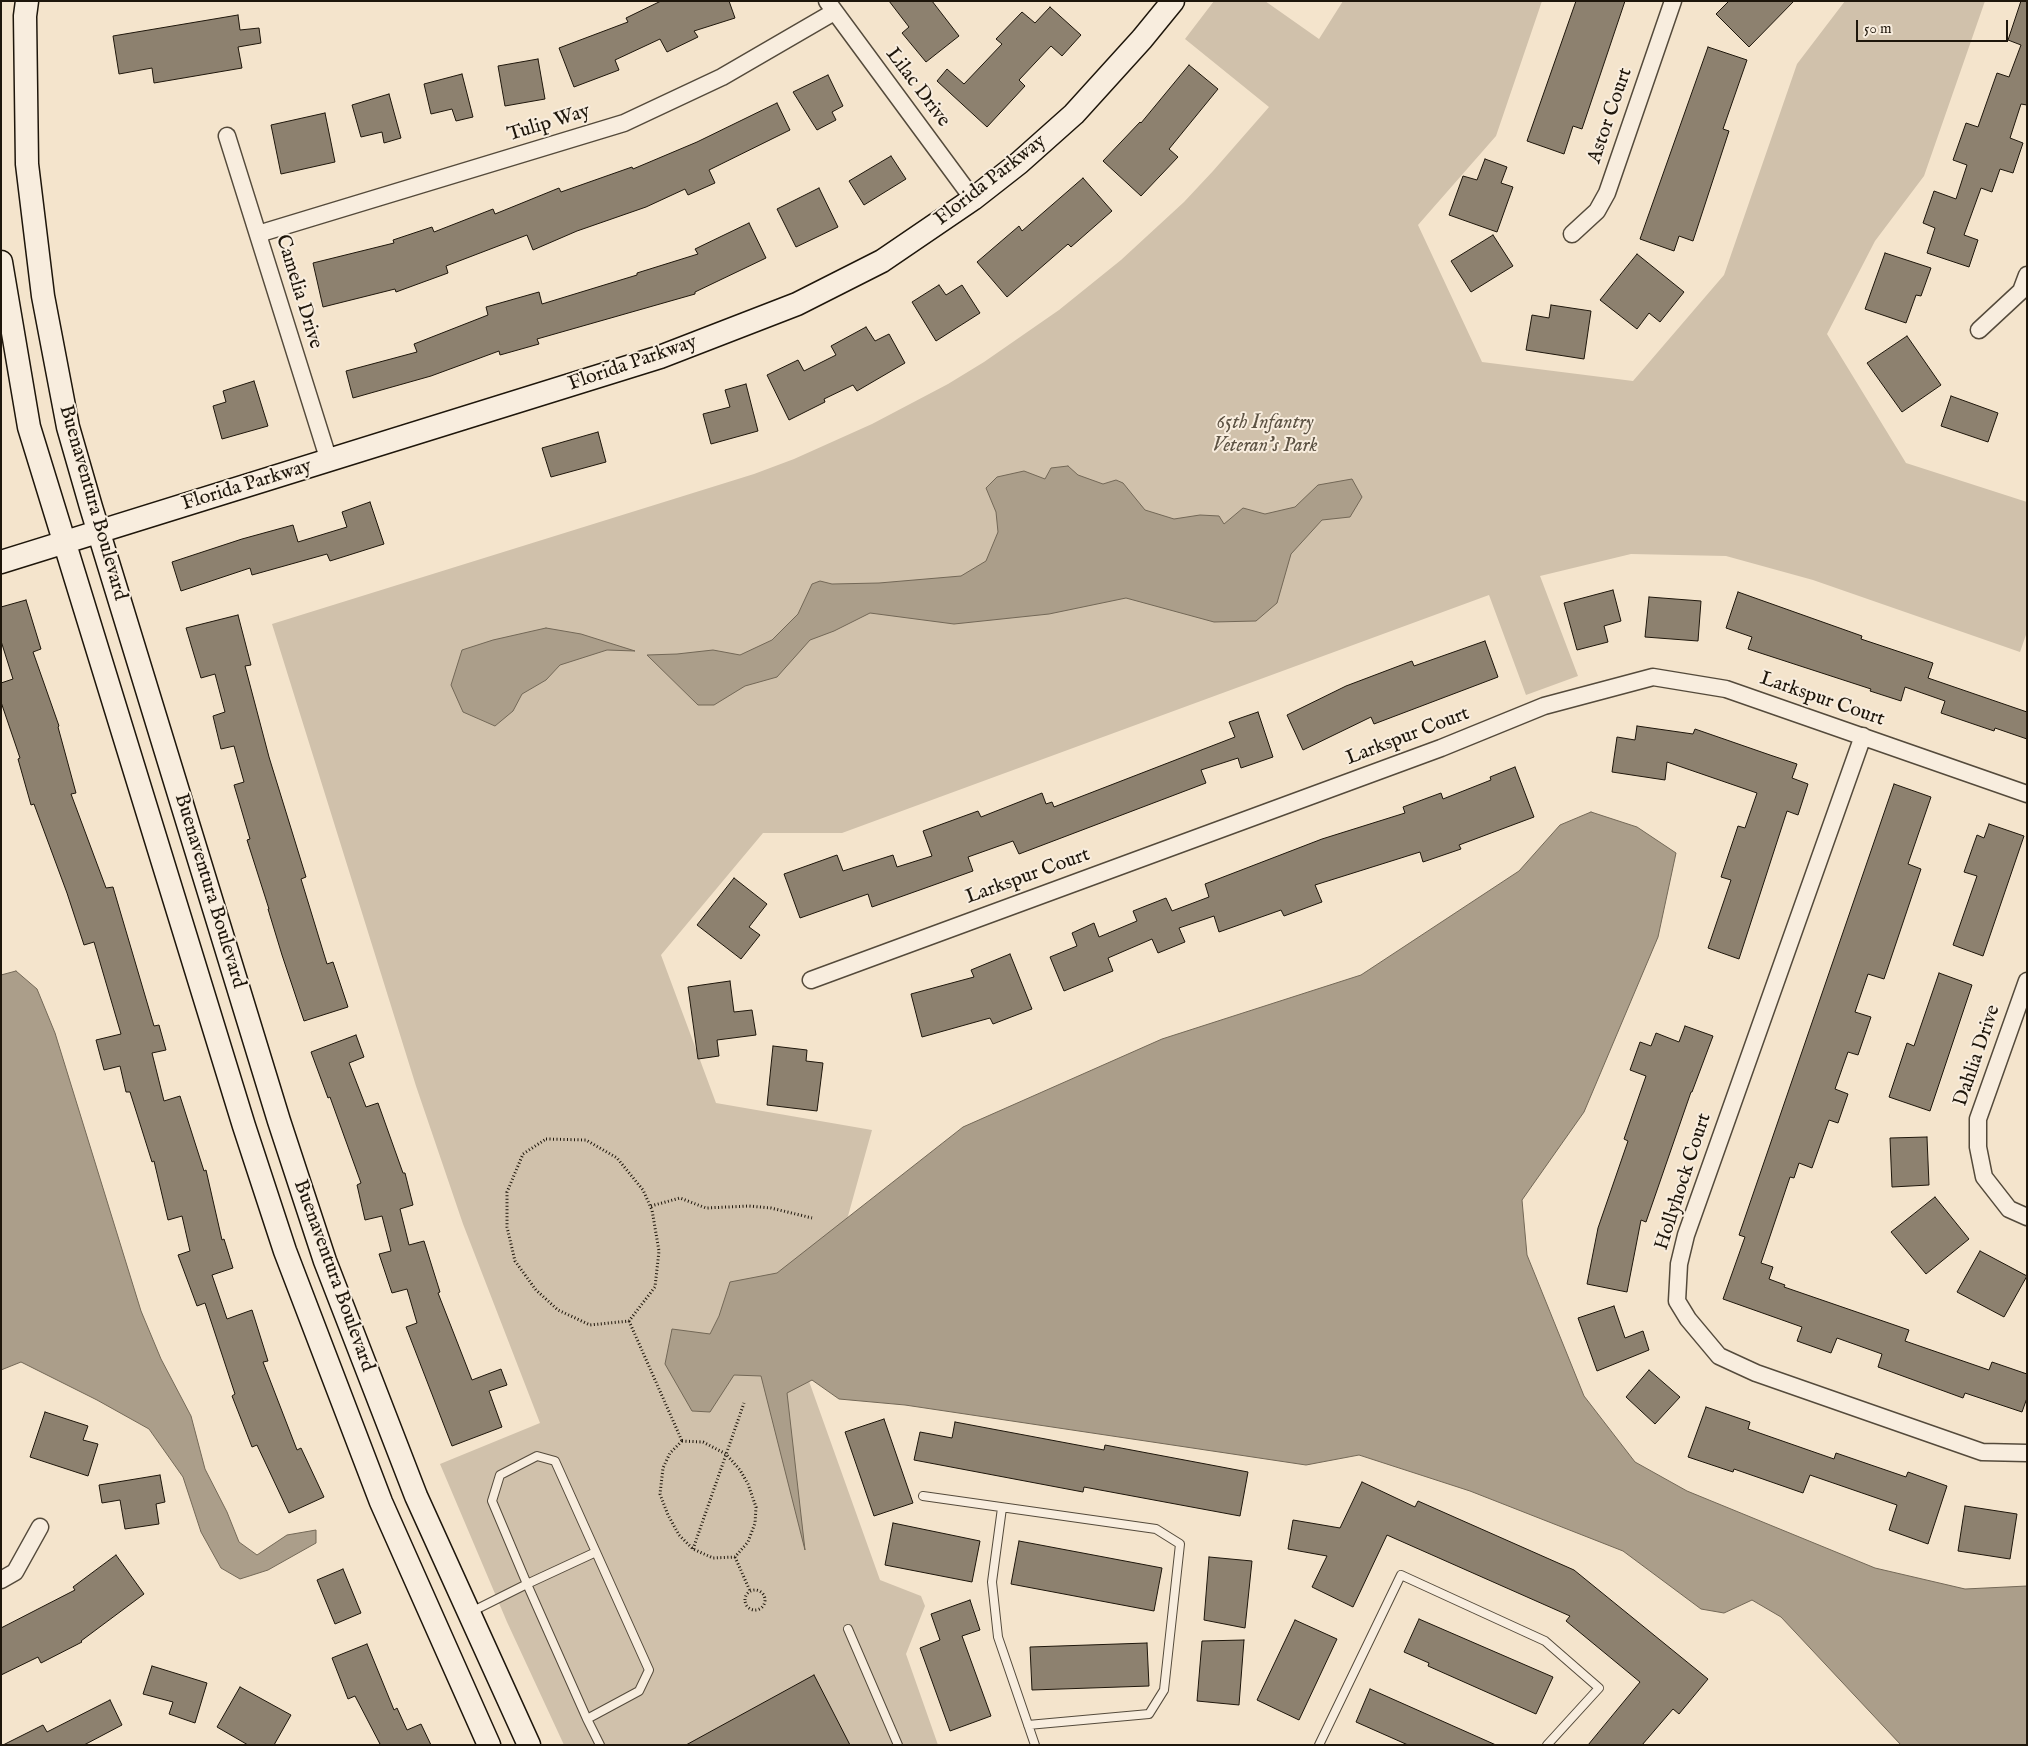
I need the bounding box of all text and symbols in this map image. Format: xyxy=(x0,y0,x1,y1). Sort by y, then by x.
scale bar xyxy=(1858,10,2010,42)
text: 50 m xyxy=(1864,19,1892,38)
street label: Lilac Drive xyxy=(879,44,955,132)
street label: Astor Court xyxy=(1583,65,1639,167)
street label: Tulip Way xyxy=(505,100,593,148)
street label: Florida Parkway xyxy=(931,130,1051,232)
street label: Camelia Drive xyxy=(269,232,327,352)
street label: Florida Parkway xyxy=(566,331,700,397)
street label: Buenaventura Boulevard xyxy=(53,402,131,604)
park label: 65th Infantry Veteran's Park xyxy=(1213,412,1317,459)
street label: Florida Parkway xyxy=(179,455,315,517)
street label: Larkspur Court xyxy=(1757,667,1887,733)
street label: Larkspur Court xyxy=(1343,702,1473,772)
street label: Buenaventura Boulevard xyxy=(168,791,250,991)
street label: Larkspur Court xyxy=(963,843,1093,911)
street label: Dahlia Drive xyxy=(1949,1002,2007,1110)
street label: Hollyhock Court xyxy=(1651,1111,1717,1253)
street label: Buenaventura Boulevard xyxy=(287,1177,379,1375)

